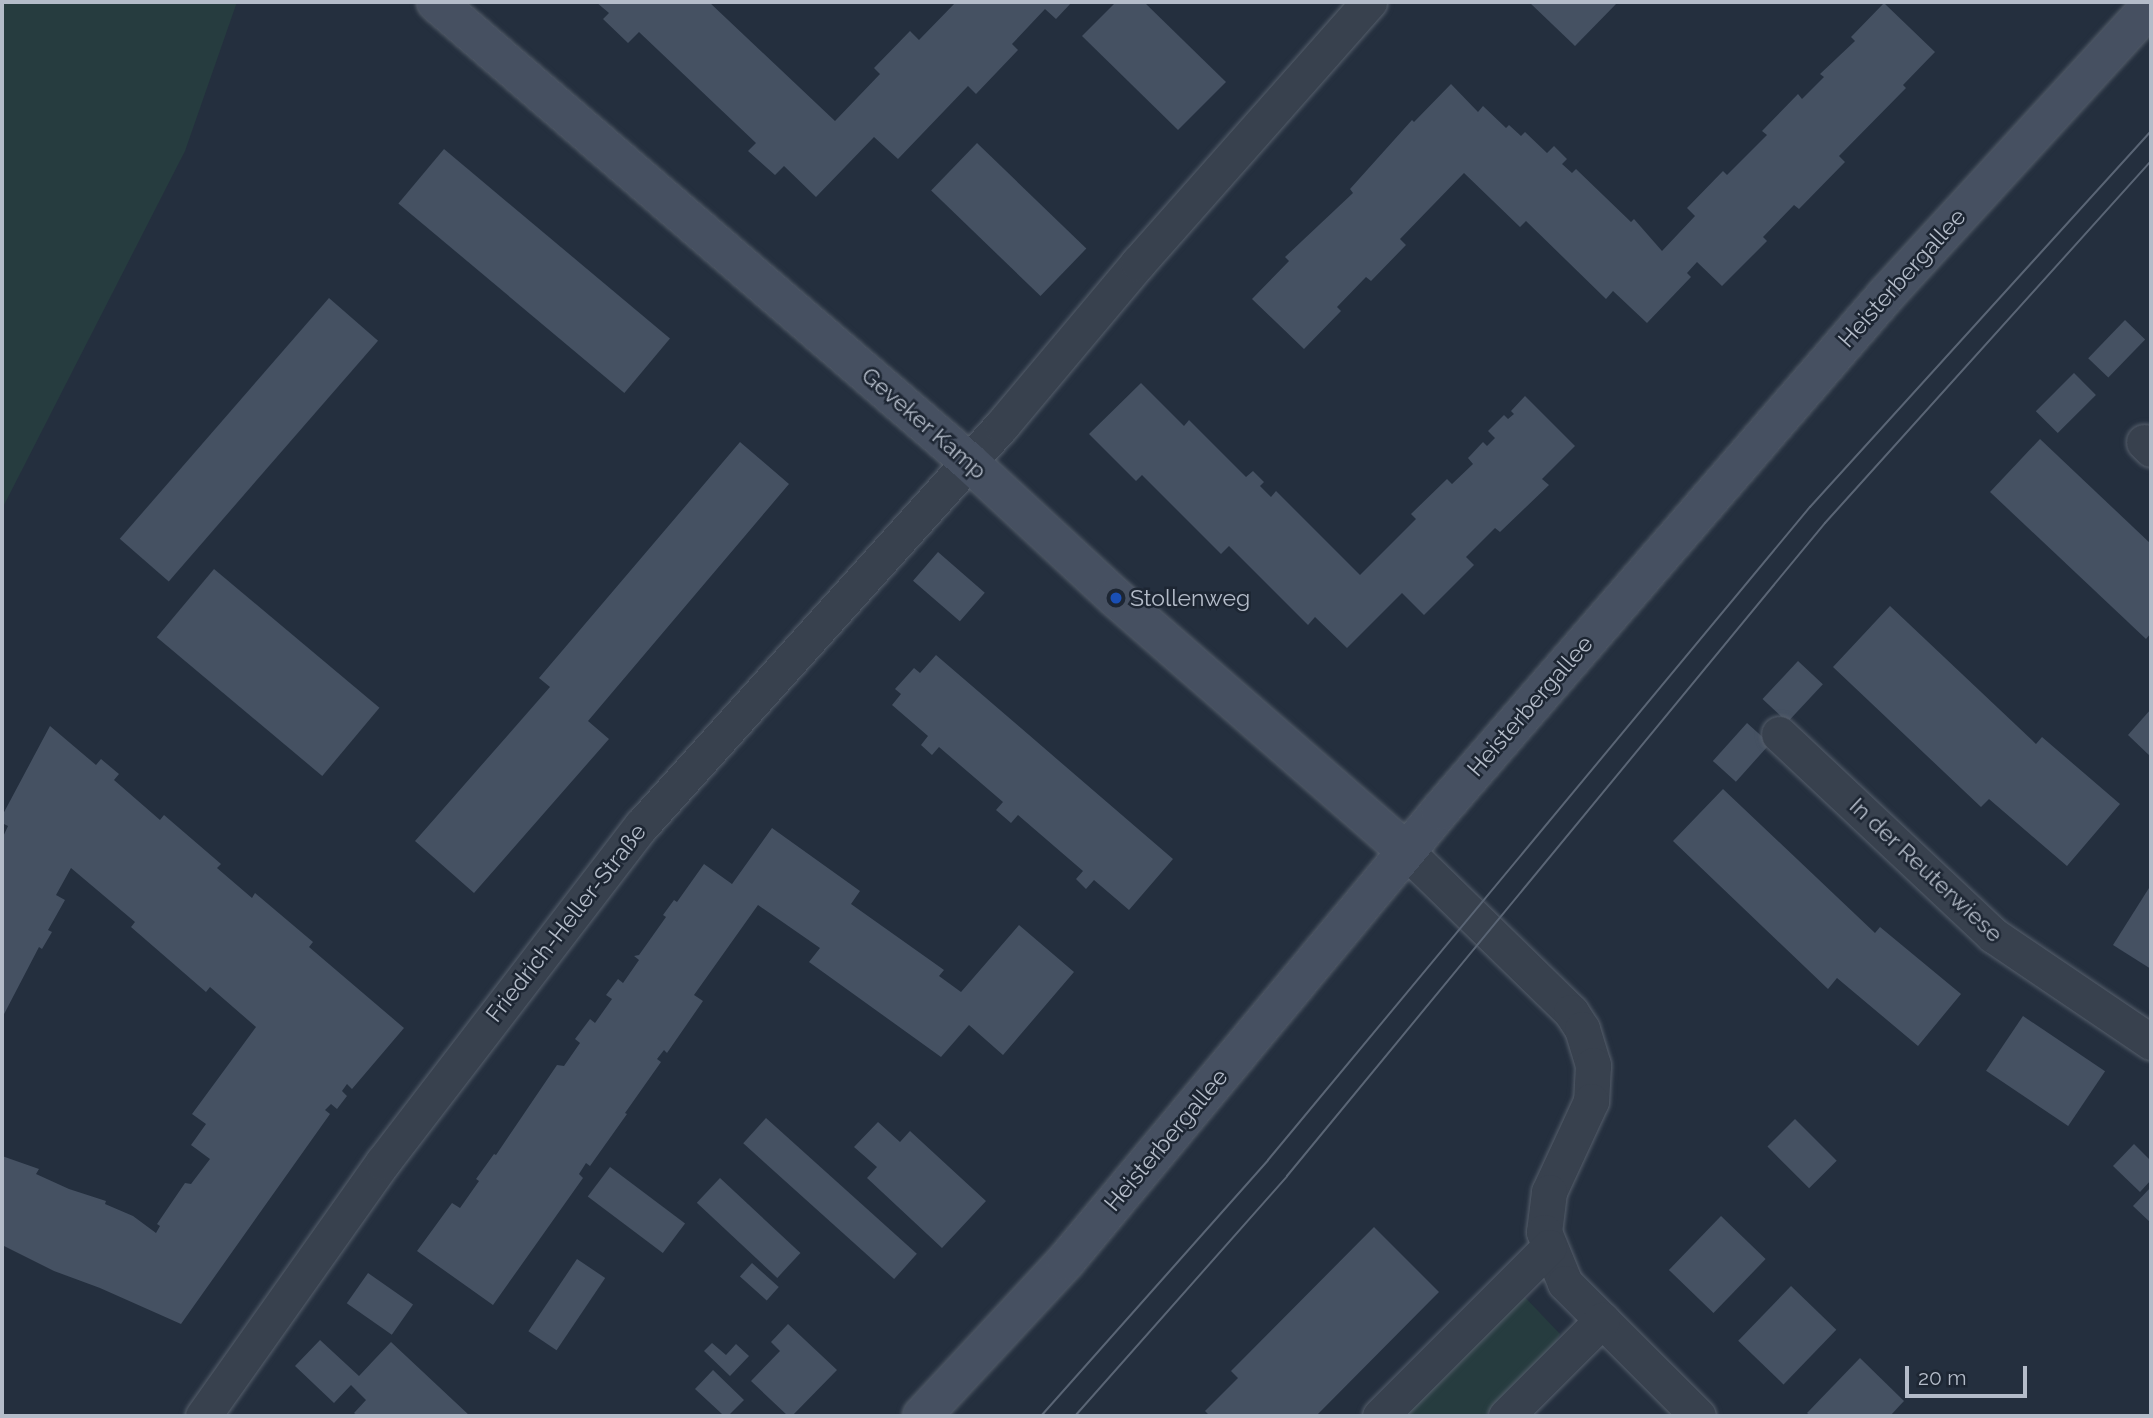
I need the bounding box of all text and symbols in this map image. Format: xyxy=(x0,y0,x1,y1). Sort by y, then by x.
street label: Heisterbergallee xyxy=(1832,203,1972,353)
street label: Geveker Kamp xyxy=(856,361,992,485)
place label: Stollenweg xyxy=(1130,584,1250,612)
marker: Stollenweg xyxy=(1108,590,1124,606)
street label: Heisterbergallee xyxy=(1461,630,1599,782)
street label: In der Reuterwiese xyxy=(1844,792,2008,948)
street label: Friedrich-Heller-Straße xyxy=(480,818,652,1028)
street label: Heisterbergallee xyxy=(1098,1063,1234,1217)
scale bar xyxy=(1908,1352,2030,1396)
text: 20 m xyxy=(1918,1365,1966,1390)

